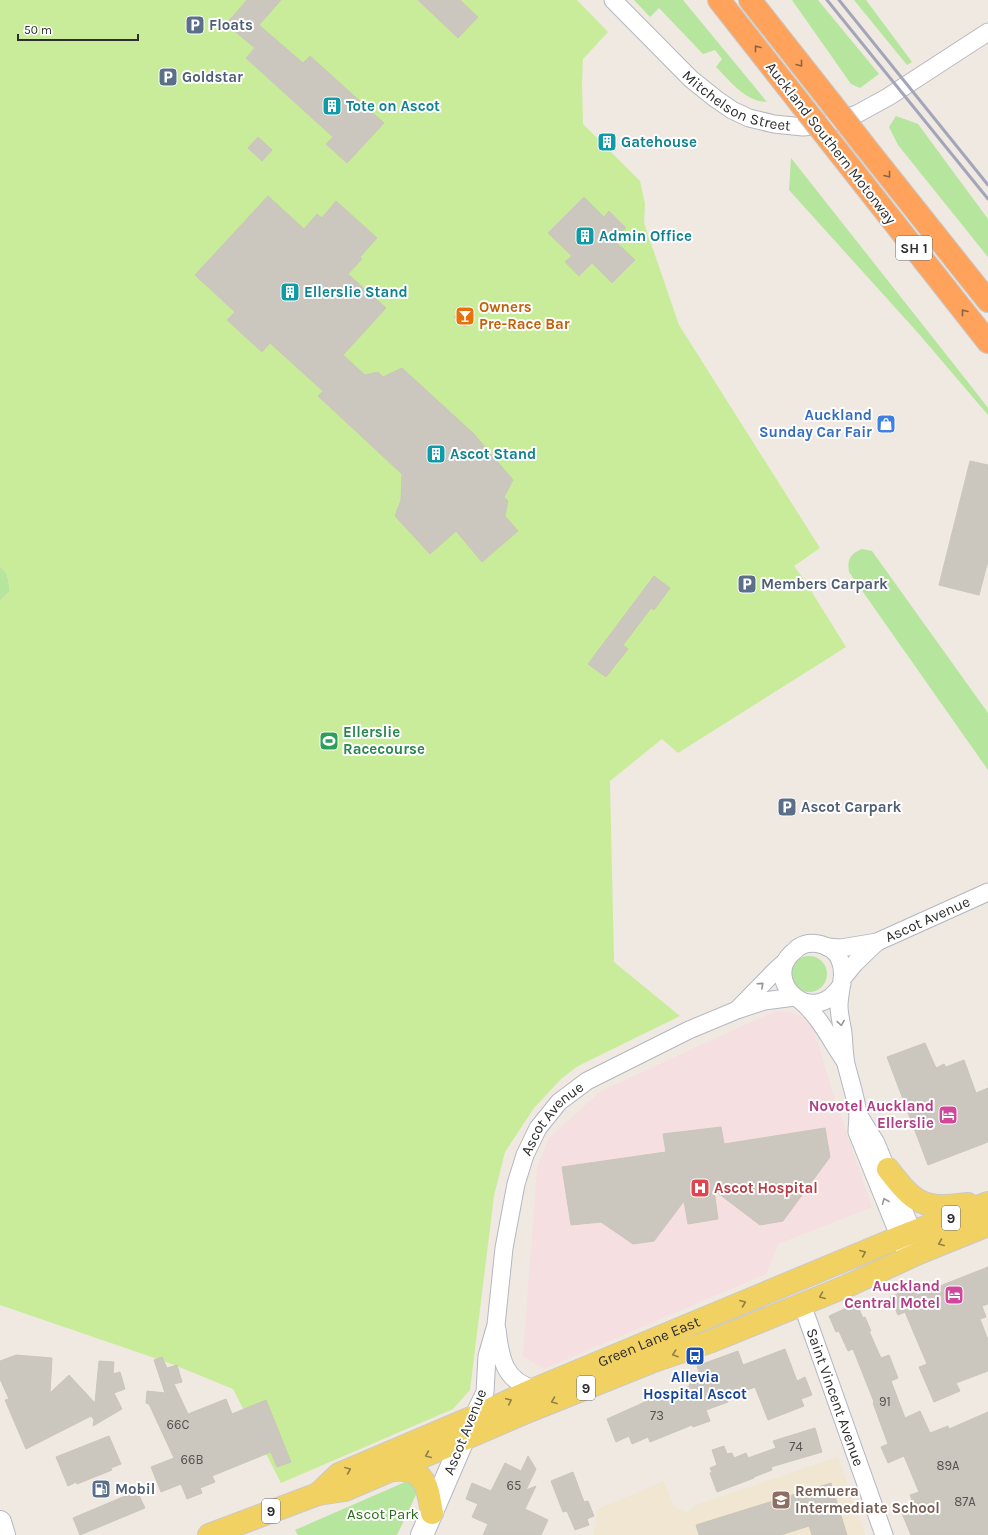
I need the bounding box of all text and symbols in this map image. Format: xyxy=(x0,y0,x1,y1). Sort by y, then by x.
parking icon: Floats xyxy=(184,14,206,36)
scale bar xyxy=(18,16,138,42)
place label: Floats xyxy=(209,16,253,34)
text: 50 m xyxy=(24,23,52,37)
one-way arrow xyxy=(755,46,762,53)
street label: Auckland Southern Motorway xyxy=(762,58,900,228)
one-way arrow xyxy=(796,59,803,66)
parking icon: Goldstar xyxy=(157,66,179,88)
street label: Mitchelson Street xyxy=(678,66,792,135)
place label: Goldstar xyxy=(182,68,243,86)
building icon: Tote on Ascot xyxy=(321,95,343,117)
place label: Tote on Ascot xyxy=(346,97,440,115)
building icon: Gatehouse xyxy=(596,131,618,153)
place label: Gatehouse xyxy=(621,133,697,151)
one-way arrow xyxy=(884,171,891,178)
building icon: Admin Office xyxy=(574,225,596,247)
place label: Admin Office xyxy=(599,227,692,245)
road number: SH 1 xyxy=(896,236,932,260)
building icon: Ellerslie Stand xyxy=(279,281,301,303)
place label: Ellerslie Stand xyxy=(304,283,408,301)
place label: Owners Pre-Race Bar xyxy=(479,298,570,333)
bar icon: Owners Pre-Race Bar xyxy=(454,305,476,327)
one-way arrow xyxy=(962,309,969,316)
place label: Auckland Sunday Car Fair xyxy=(759,406,872,441)
shop icon: Auckland Sunday Car Fair xyxy=(875,413,897,435)
building icon: Ascot Stand xyxy=(425,443,447,465)
place label: Ascot Stand xyxy=(450,445,536,463)
parking icon: Members Carpark xyxy=(736,573,758,595)
place label: Members Carpark xyxy=(761,575,888,593)
place label: Ellerslie Racecourse xyxy=(343,723,425,758)
sports icon: Ellerslie Racecourse xyxy=(318,730,340,752)
parking icon: Ascot Carpark xyxy=(776,796,798,818)
place label: Ascot Carpark xyxy=(801,798,901,816)
street label: Ascot Avenue xyxy=(882,892,973,946)
one-way arrow xyxy=(756,982,764,990)
one-way arrow xyxy=(836,1020,845,1026)
street label: Ascot Avenue xyxy=(517,1078,587,1158)
place label: Novotel Auckland Ellerslie xyxy=(809,1097,934,1132)
hotel icon: Novotel Auckland Ellerslie xyxy=(937,1104,959,1126)
hospital icon: Ascot Hospital xyxy=(689,1177,711,1199)
place label: Ascot Hospital xyxy=(714,1179,818,1197)
one-way arrow xyxy=(882,1198,890,1206)
road number: 9 xyxy=(942,1206,960,1230)
one-way arrow xyxy=(938,1239,945,1247)
one-way arrow xyxy=(858,1250,866,1258)
place label: Auckland Central Motel xyxy=(844,1277,940,1312)
hotel icon: Auckland Central Motel xyxy=(943,1284,965,1306)
one-way arrow xyxy=(818,1292,825,1300)
one-way arrow xyxy=(738,1300,746,1308)
street label: Green Lane East xyxy=(595,1312,703,1371)
street label: Saint Vincent Avenue xyxy=(802,1326,868,1469)
bus stop icon: Allevia Hospital Ascot xyxy=(684,1345,706,1367)
one-way arrow xyxy=(671,1349,678,1357)
place label: Allevia Hospital Ascot xyxy=(643,1368,747,1403)
road number: 9 xyxy=(577,1376,595,1400)
street label: Ascot Avenue xyxy=(440,1386,490,1478)
house number: 91 xyxy=(879,1394,891,1409)
one-way arrow xyxy=(550,1396,558,1404)
one-way arrow xyxy=(504,1398,512,1406)
house number: 73 xyxy=(650,1408,664,1423)
house number: 66C xyxy=(167,1417,189,1432)
house number: 74 xyxy=(789,1439,803,1454)
one-way arrow xyxy=(424,1450,432,1458)
house number: 66B xyxy=(181,1452,203,1467)
house number: 89A xyxy=(937,1458,960,1473)
one-way arrow xyxy=(344,1467,352,1475)
fuel station icon: Mobil xyxy=(90,1478,112,1500)
house number: 65 xyxy=(507,1478,521,1493)
place label: Mobil xyxy=(115,1480,155,1498)
place label: Remuera Intermediate School xyxy=(795,1482,940,1517)
school or university icon: Remuera Intermediate School xyxy=(770,1489,792,1511)
house number: 87A xyxy=(954,1494,976,1509)
road number: 9 xyxy=(262,1499,280,1523)
park label: Ascot Park xyxy=(347,1505,419,1523)

